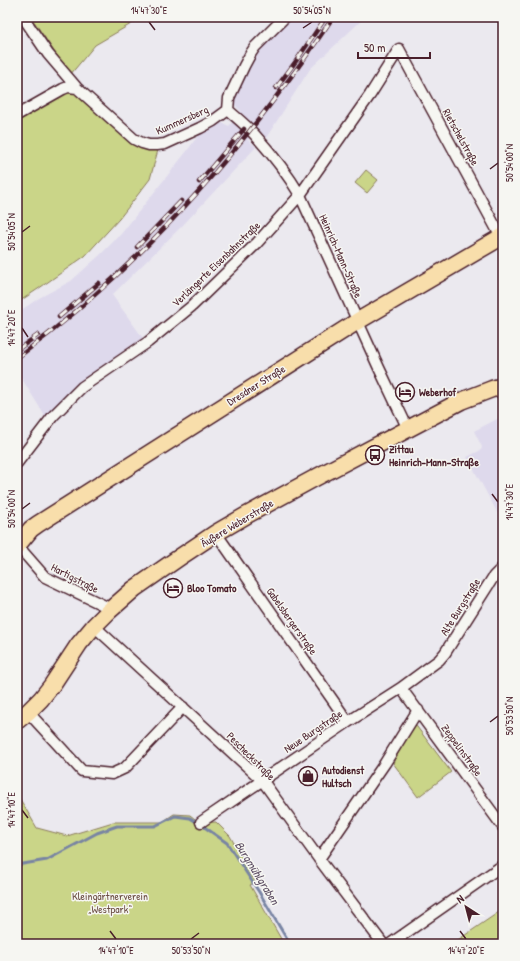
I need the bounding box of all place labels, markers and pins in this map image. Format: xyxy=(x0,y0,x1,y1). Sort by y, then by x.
hotel icon: Weberhof xyxy=(394,381,416,403)
place label: Weberhof xyxy=(419,385,457,399)
place label: Zittau Heinrich-Mann-Straße xyxy=(389,442,479,470)
bus stop icon: Zittau Heinrich-Mann-Straße xyxy=(364,444,386,466)
hotel icon: Bloo Tomato xyxy=(162,577,184,599)
place label: Bloo Tomato xyxy=(187,581,237,595)
place label: Autodienst Hultsch xyxy=(322,763,365,790)
shop icon: Autodienst Hultsch xyxy=(297,765,319,787)

